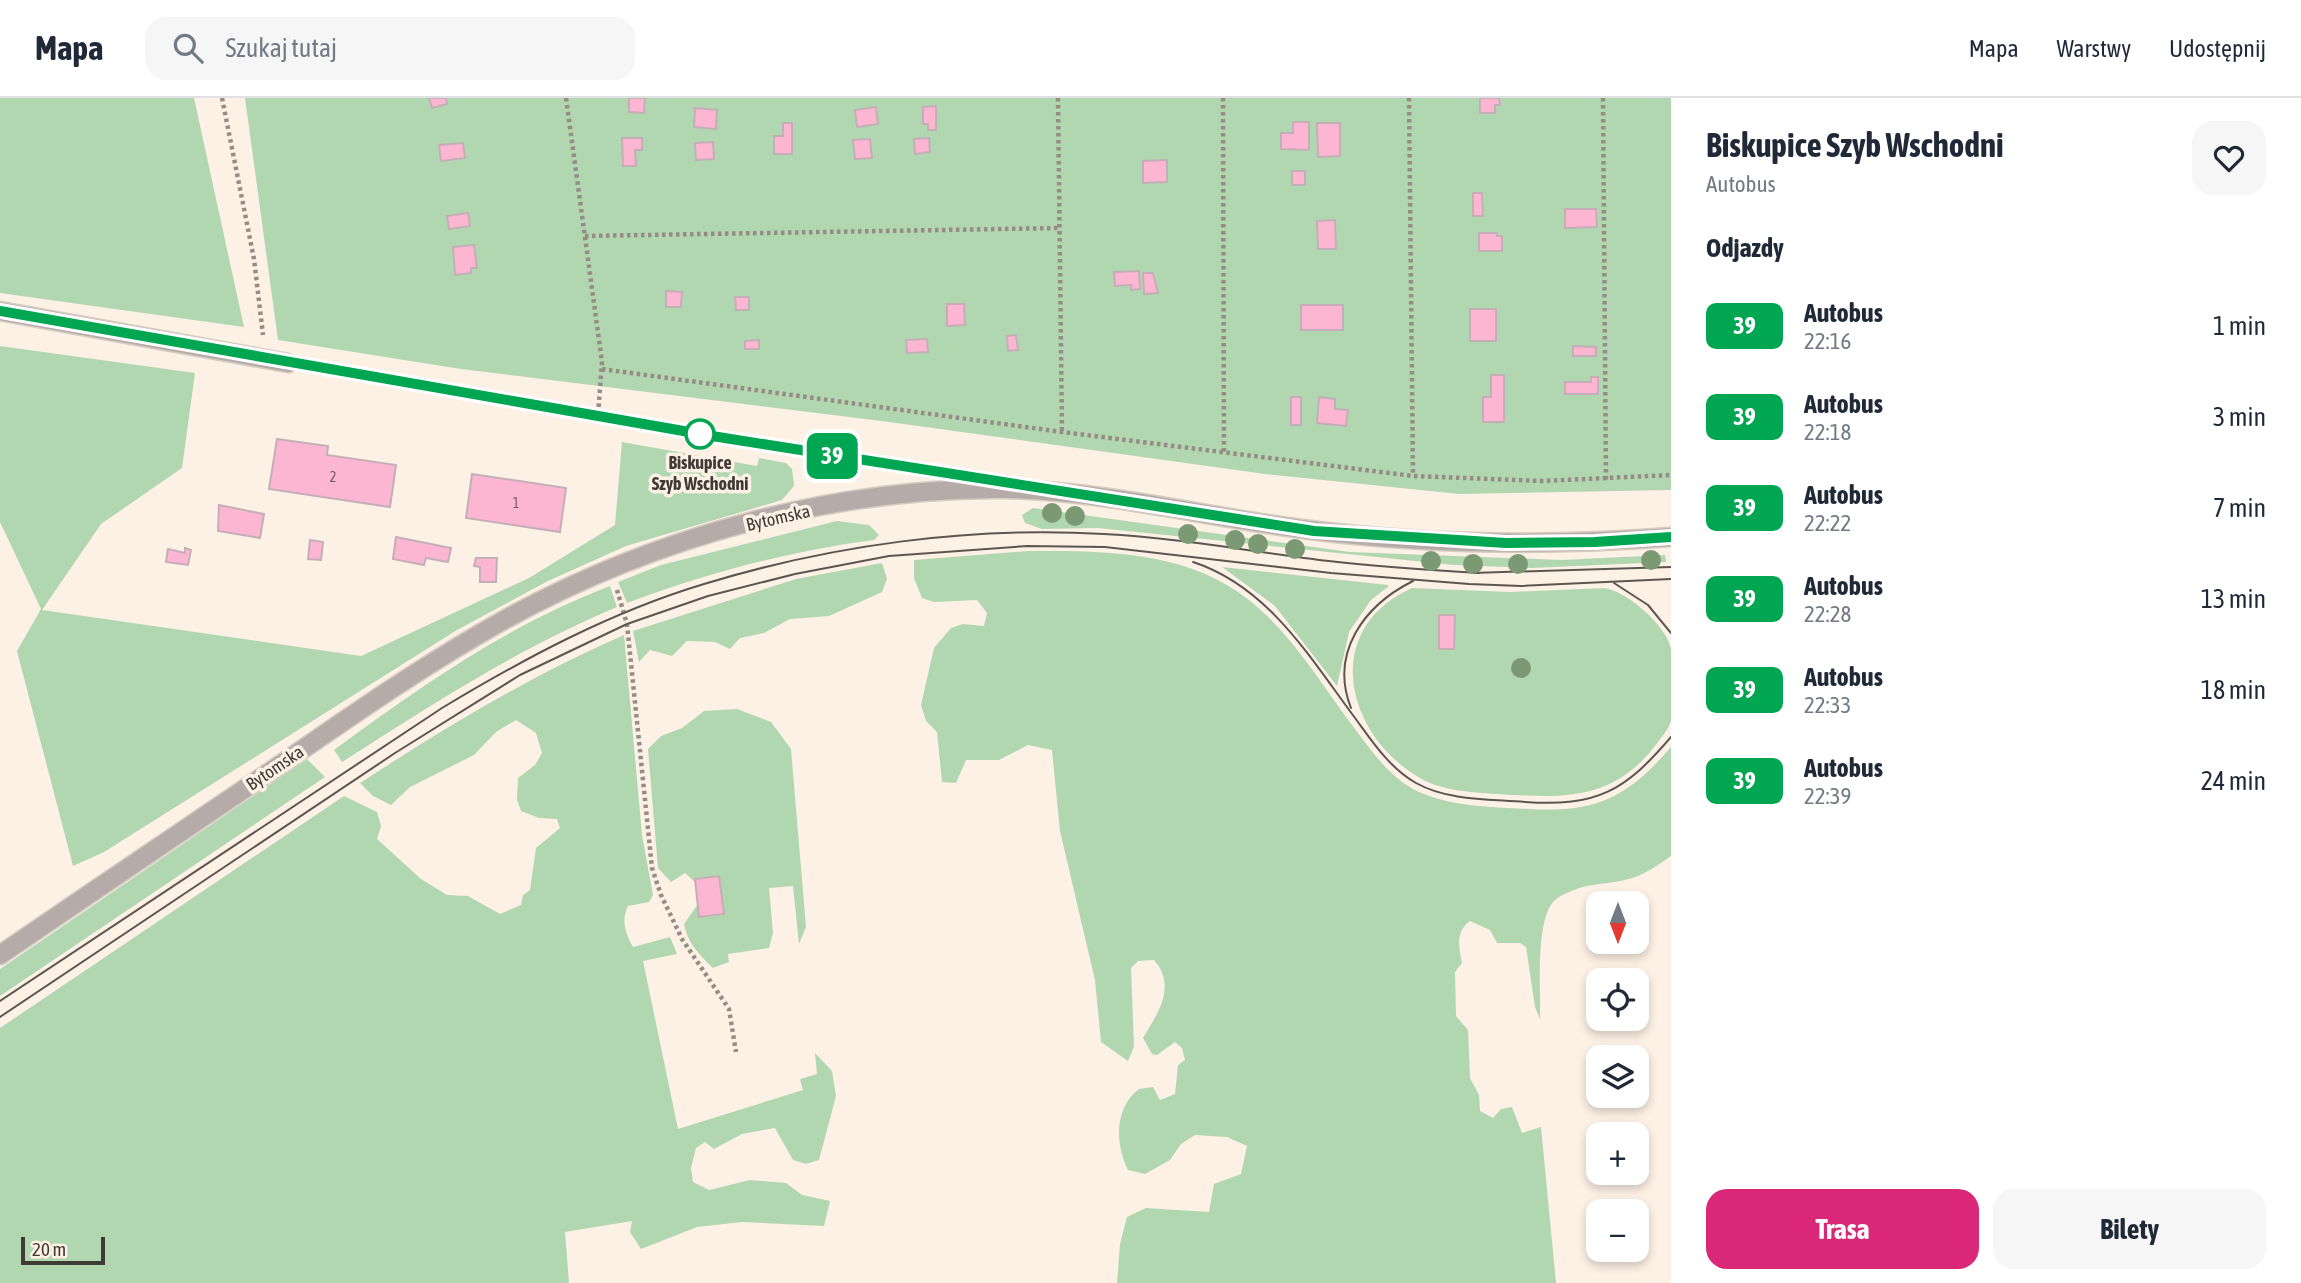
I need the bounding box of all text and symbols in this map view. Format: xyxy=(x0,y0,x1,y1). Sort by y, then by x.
search box xyxy=(145,17,635,80)
text: Mapa xyxy=(35,29,103,67)
icon: search xyxy=(169,29,207,67)
text: Szukaj tutaj xyxy=(225,33,337,63)
text: Mapa xyxy=(1969,35,2019,62)
text: Warstwy xyxy=(2057,35,2131,62)
text: Udostępnij xyxy=(2169,35,2266,62)
button: heart xyxy=(2192,121,2266,195)
text: Biskupice Szyb Wschodni xyxy=(1706,126,2004,164)
text: Autobus xyxy=(1706,171,1776,197)
text: Odjazdy xyxy=(1706,233,1784,263)
text: Autobus xyxy=(1804,298,1883,328)
text: 1 min xyxy=(2213,311,2266,341)
text: 39 xyxy=(1733,312,1756,339)
text: 22:16 xyxy=(1804,328,1851,354)
text: Autobus xyxy=(1804,389,1883,419)
text: 3 min xyxy=(2213,402,2266,432)
text: 39 xyxy=(1733,403,1756,430)
marker: Biskupice Szyb Wschodni xyxy=(685,419,715,449)
text: 22:18 xyxy=(1804,419,1851,445)
line badge: 39 xyxy=(800,433,864,479)
text: 39 xyxy=(821,442,843,469)
place label: Biskupice Szyb Wschodni xyxy=(652,452,748,494)
house number: 2 xyxy=(330,469,336,485)
text: Autobus xyxy=(1804,480,1883,510)
text: 7 min xyxy=(2213,493,2266,523)
text: 39 xyxy=(1733,494,1756,521)
house number: 1 xyxy=(513,495,519,511)
street label: Bytomska xyxy=(744,500,812,535)
text: 22:22 xyxy=(1804,510,1851,536)
text: Autobus xyxy=(1804,571,1883,601)
text: 13 min xyxy=(2201,584,2266,614)
text: 39 xyxy=(1733,585,1756,612)
text: 22:28 xyxy=(1804,601,1851,627)
text: Autobus xyxy=(1804,662,1883,692)
text: 18 min xyxy=(2201,675,2266,705)
text: 39 xyxy=(1733,676,1756,703)
text: 22:33 xyxy=(1804,692,1851,718)
street label: Bytomska xyxy=(242,741,308,794)
text: Autobus xyxy=(1804,753,1883,783)
text: 24 min xyxy=(2201,766,2266,796)
text: 39 xyxy=(1733,767,1756,794)
text: 22:39 xyxy=(1804,783,1851,809)
north arrow xyxy=(1586,891,1648,954)
map controls xyxy=(1586,891,1649,1262)
button: locate xyxy=(1586,968,1649,1031)
button: layers xyxy=(1586,1045,1649,1108)
button: + xyxy=(1586,1122,1649,1185)
button: Trasa xyxy=(1706,1189,1979,1269)
button: Bilety xyxy=(1993,1189,2266,1269)
button: − xyxy=(1586,1199,1649,1262)
scale bar xyxy=(21,1234,105,1266)
text: 20 m xyxy=(32,1238,66,1260)

